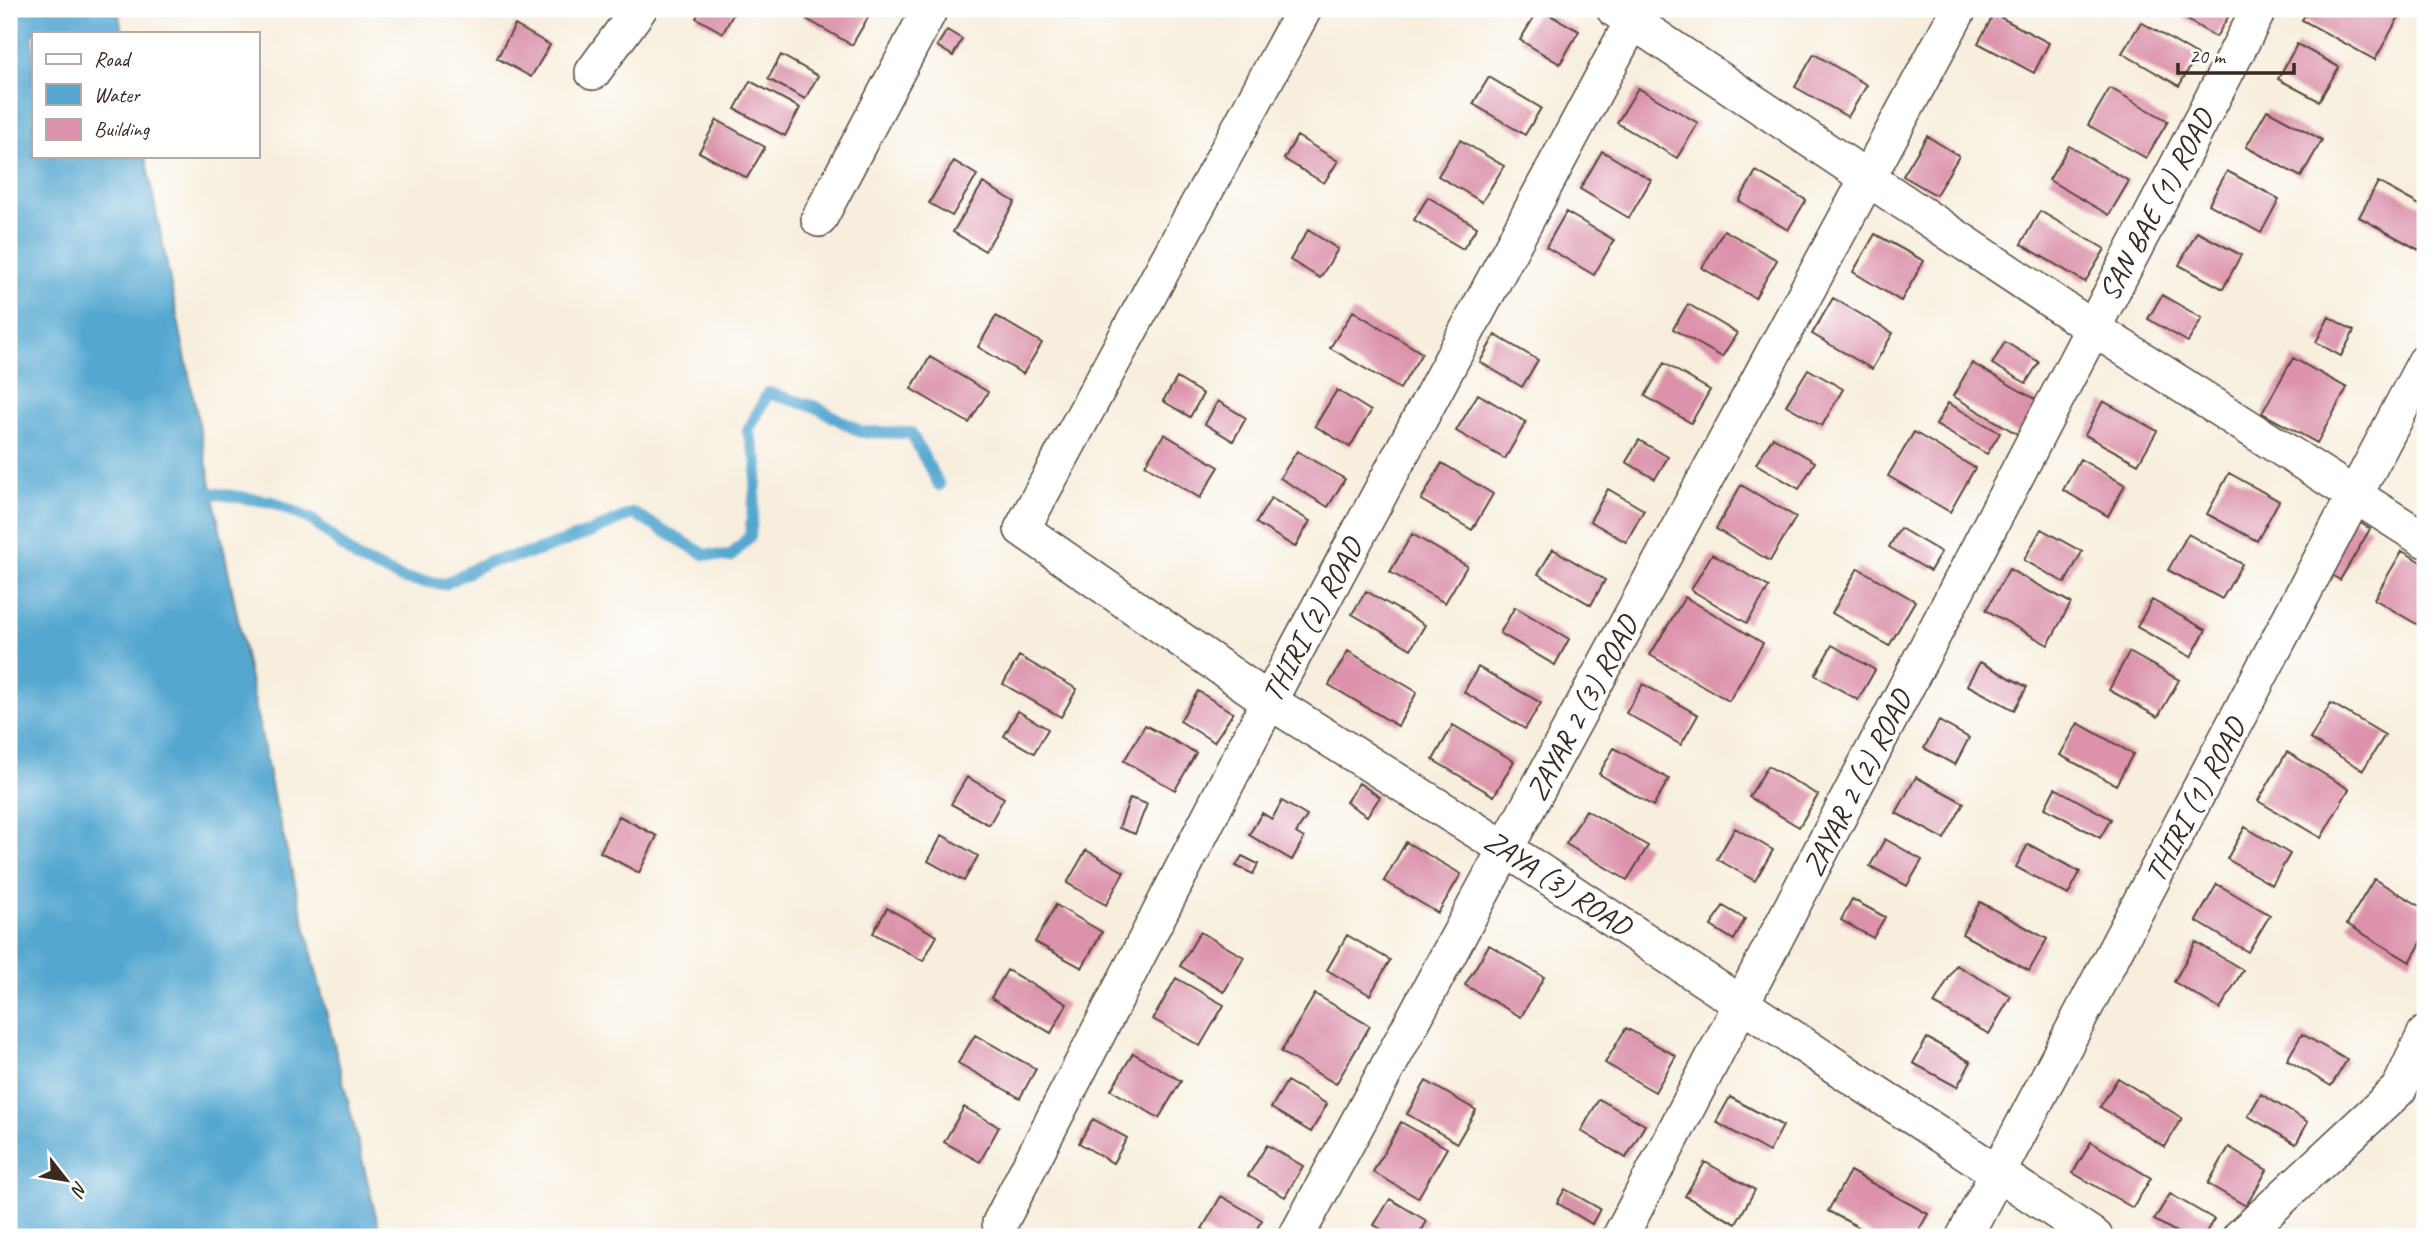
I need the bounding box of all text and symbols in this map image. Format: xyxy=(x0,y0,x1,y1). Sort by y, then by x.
legend xyxy=(32,32,259,158)
scale bar xyxy=(2178,32,2294,76)
text: 20 m xyxy=(2189,43,2227,69)
text: Road xyxy=(94,46,133,72)
text: Water xyxy=(94,82,141,108)
street label: SAN BAE (1) ROAD xyxy=(2090,101,2223,307)
text: Building xyxy=(94,116,151,142)
street label: THIRI (2) ROAD xyxy=(1253,529,1372,708)
street label: ZAYAR 2 (3) ROAD xyxy=(1517,607,1648,807)
street label: ZAYAR 2 (2) ROAD xyxy=(1794,681,1921,882)
street label: THIRI (1) ROAD xyxy=(2136,709,2255,888)
street label: ZAYA (3) ROAD xyxy=(1477,821,1641,946)
north arrow xyxy=(32,1144,102,1214)
text: N xyxy=(65,1177,93,1202)

